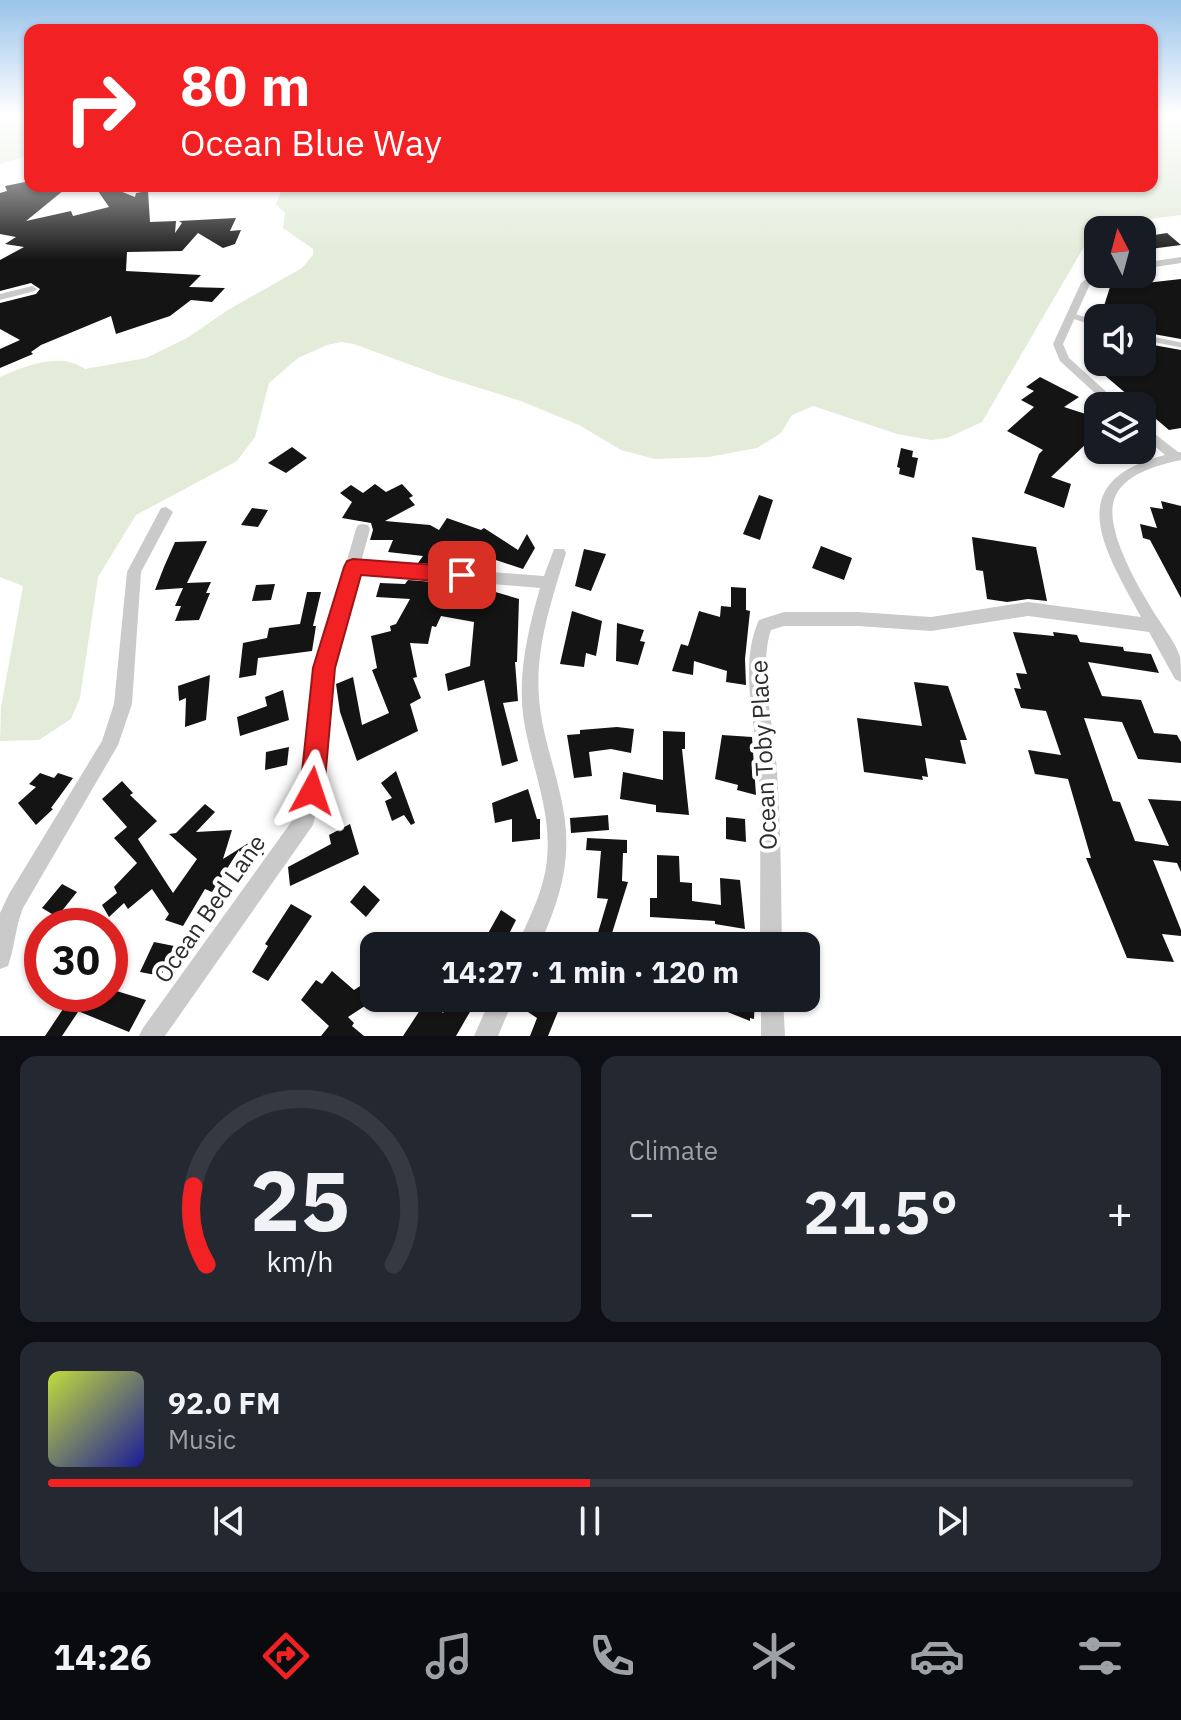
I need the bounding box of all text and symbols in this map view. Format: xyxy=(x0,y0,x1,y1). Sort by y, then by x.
text: 80 m xyxy=(180,49,310,121)
icon: right xyxy=(48,56,152,160)
text: Ocean Blue Way xyxy=(180,119,442,166)
north arrow xyxy=(1084,216,1156,288)
map controls xyxy=(1084,216,1156,464)
button: sound xyxy=(1084,304,1156,376)
button: layers xyxy=(1084,392,1156,464)
pin xyxy=(428,541,496,609)
icon: arrive xyxy=(440,553,484,597)
street label: Ocean Toby Place xyxy=(742,659,784,851)
position arrow xyxy=(270,749,354,833)
street label: Ocean Bed Lane xyxy=(146,828,272,989)
speed limit sign: 30 xyxy=(24,908,128,1012)
text: 14:27 · 1 min · 120 m xyxy=(441,952,739,991)
text: Climate xyxy=(629,1133,718,1167)
text: 25 xyxy=(250,1146,350,1254)
text: 21.5° xyxy=(803,1172,958,1251)
text: − xyxy=(629,1184,655,1241)
text: + xyxy=(1107,1184,1133,1241)
text: km/h xyxy=(267,1243,334,1280)
text: 92.0 FM xyxy=(168,1383,281,1422)
text: Music xyxy=(168,1422,236,1456)
icon: previous xyxy=(207,1499,251,1543)
icon: pause xyxy=(568,1499,612,1543)
icon: next xyxy=(930,1499,974,1543)
icon: directions xyxy=(258,1628,314,1684)
icon: music xyxy=(421,1628,477,1684)
icon: phone xyxy=(584,1628,640,1684)
icon: climate xyxy=(746,1628,802,1684)
icon: car xyxy=(909,1628,965,1684)
icon: filters xyxy=(1072,1628,1128,1684)
text: 14:26 xyxy=(53,1633,152,1680)

